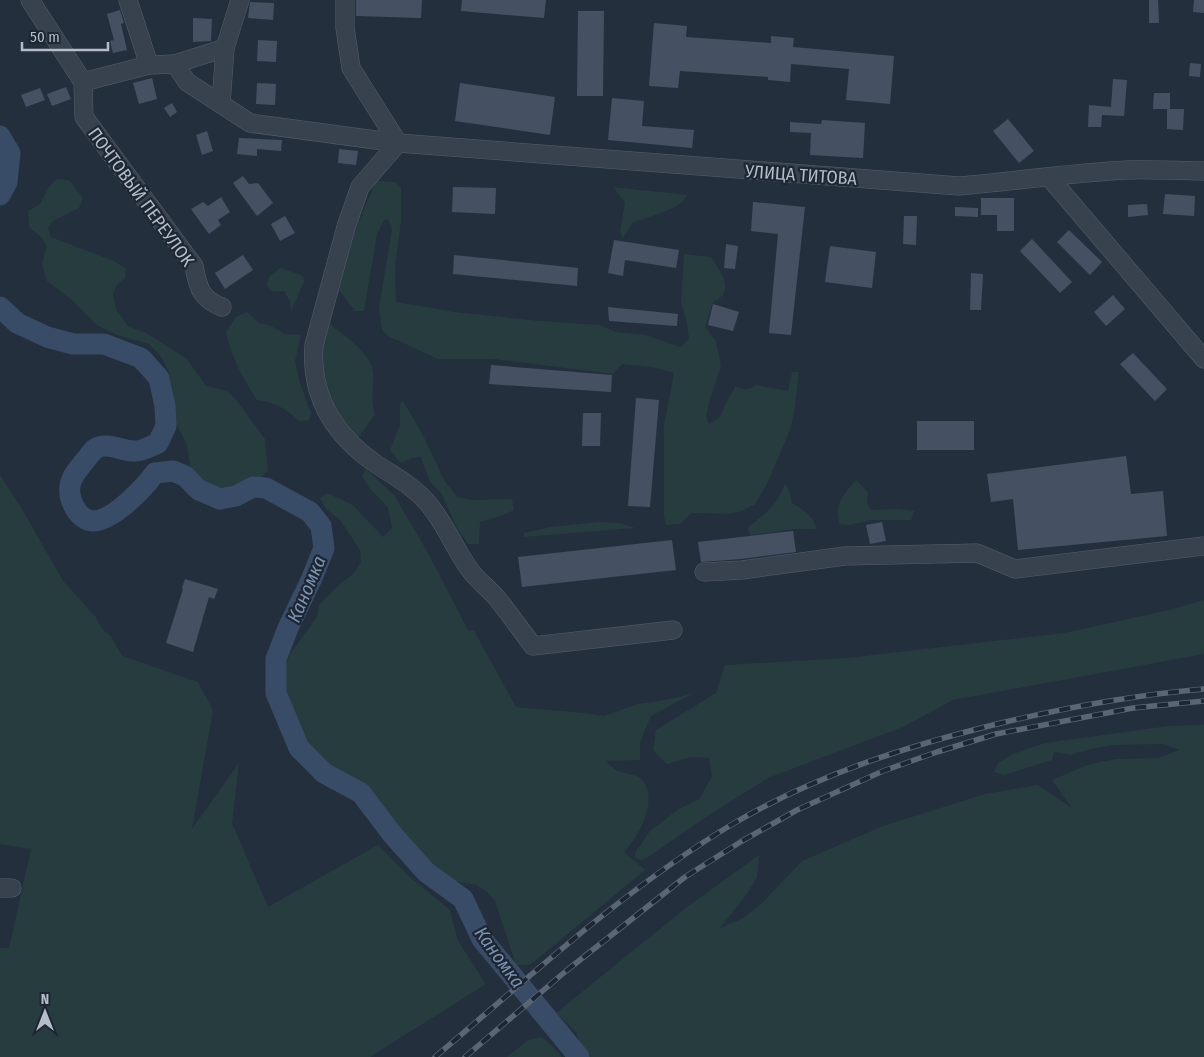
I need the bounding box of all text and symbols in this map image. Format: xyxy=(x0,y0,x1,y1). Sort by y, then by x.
scale bar xyxy=(22,20,109,52)
text: 50 m xyxy=(30,28,60,46)
street label: ПОЧТОВЫЙ ПЕРЕУЛОК xyxy=(83,123,199,271)
street label: УЛИЦА ТИТОВА xyxy=(743,160,858,190)
water label: Каномка xyxy=(282,552,331,626)
water label: Каномка xyxy=(470,922,530,992)
north arrow xyxy=(20,987,70,1037)
text: N xyxy=(41,991,49,1008)

